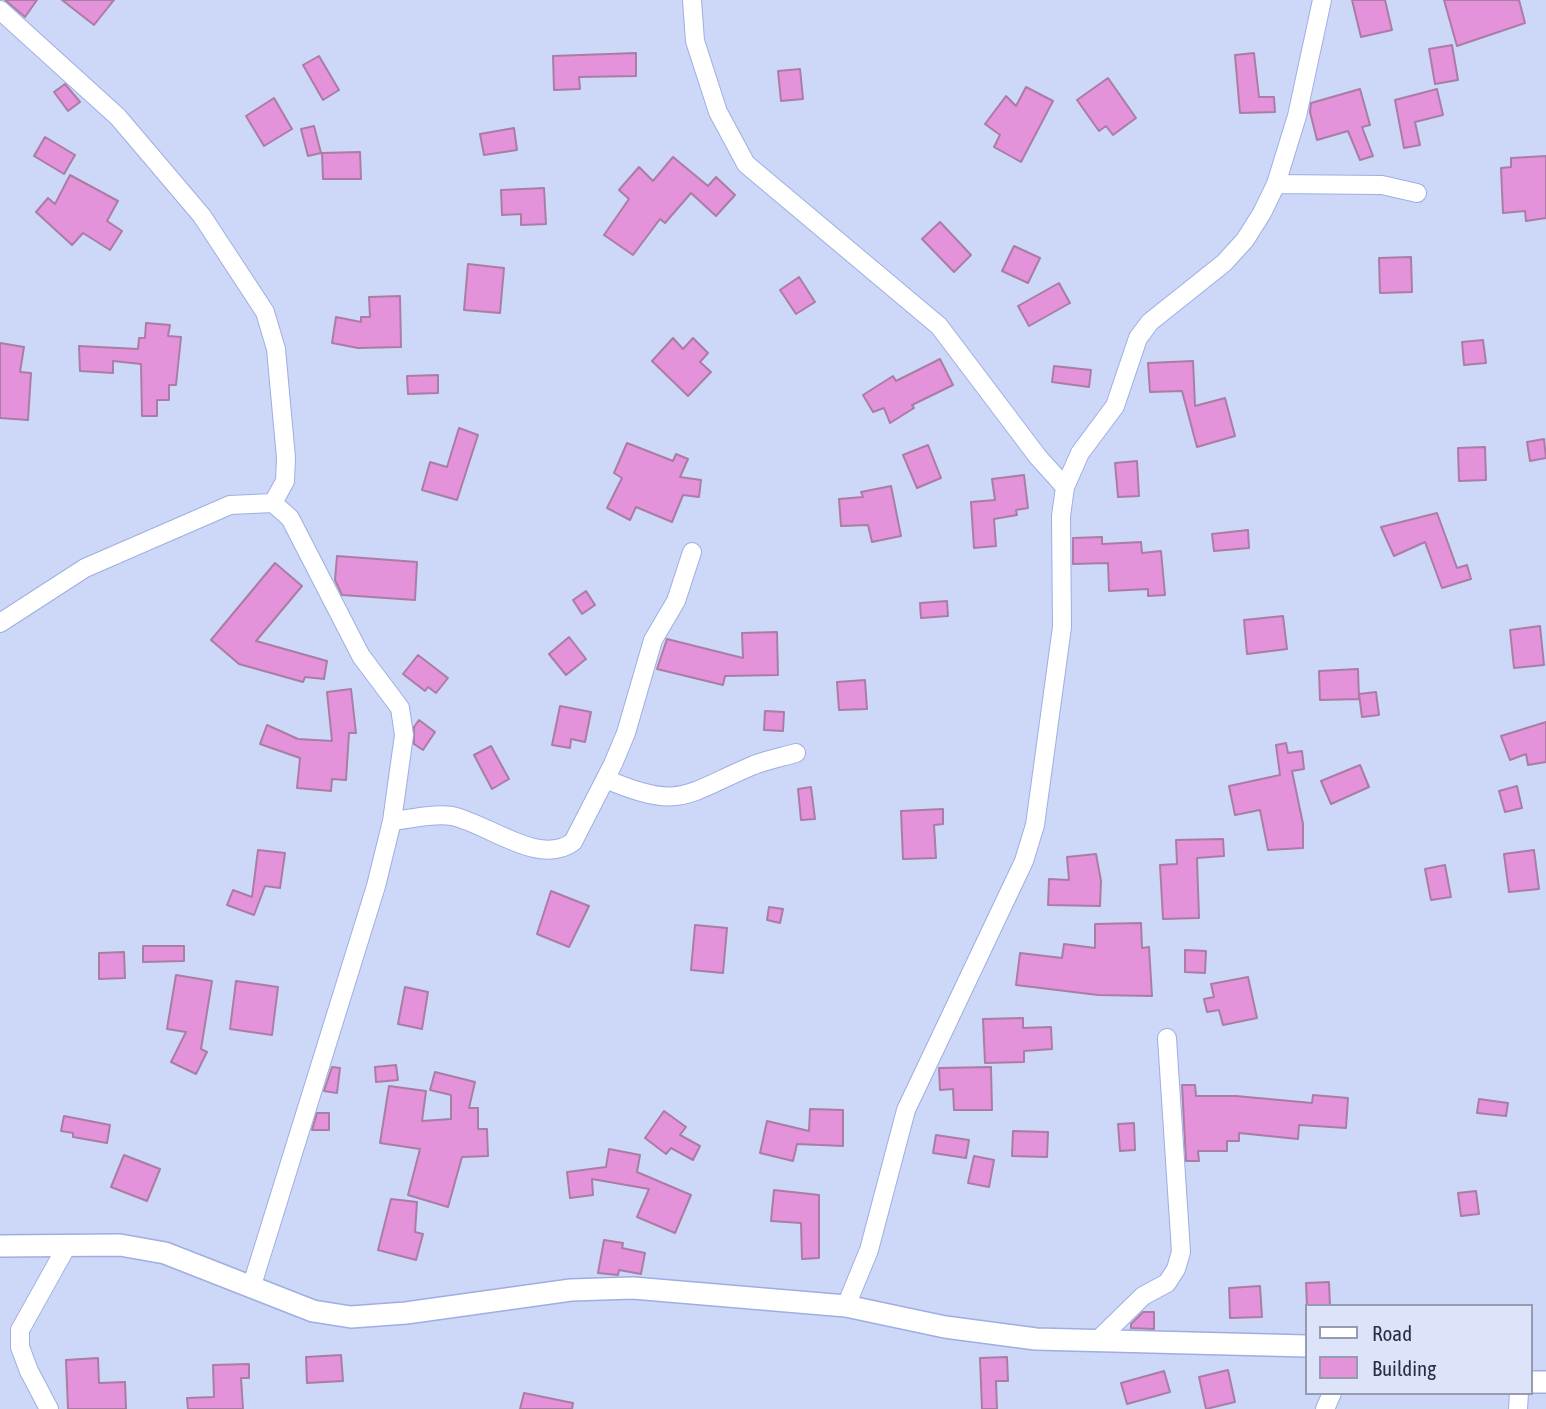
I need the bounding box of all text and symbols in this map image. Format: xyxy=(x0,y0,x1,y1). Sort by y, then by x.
legend xyxy=(1304,1304,1532,1395)
text: Road xyxy=(1372,1321,1412,1345)
text: Building xyxy=(1372,1356,1436,1380)

